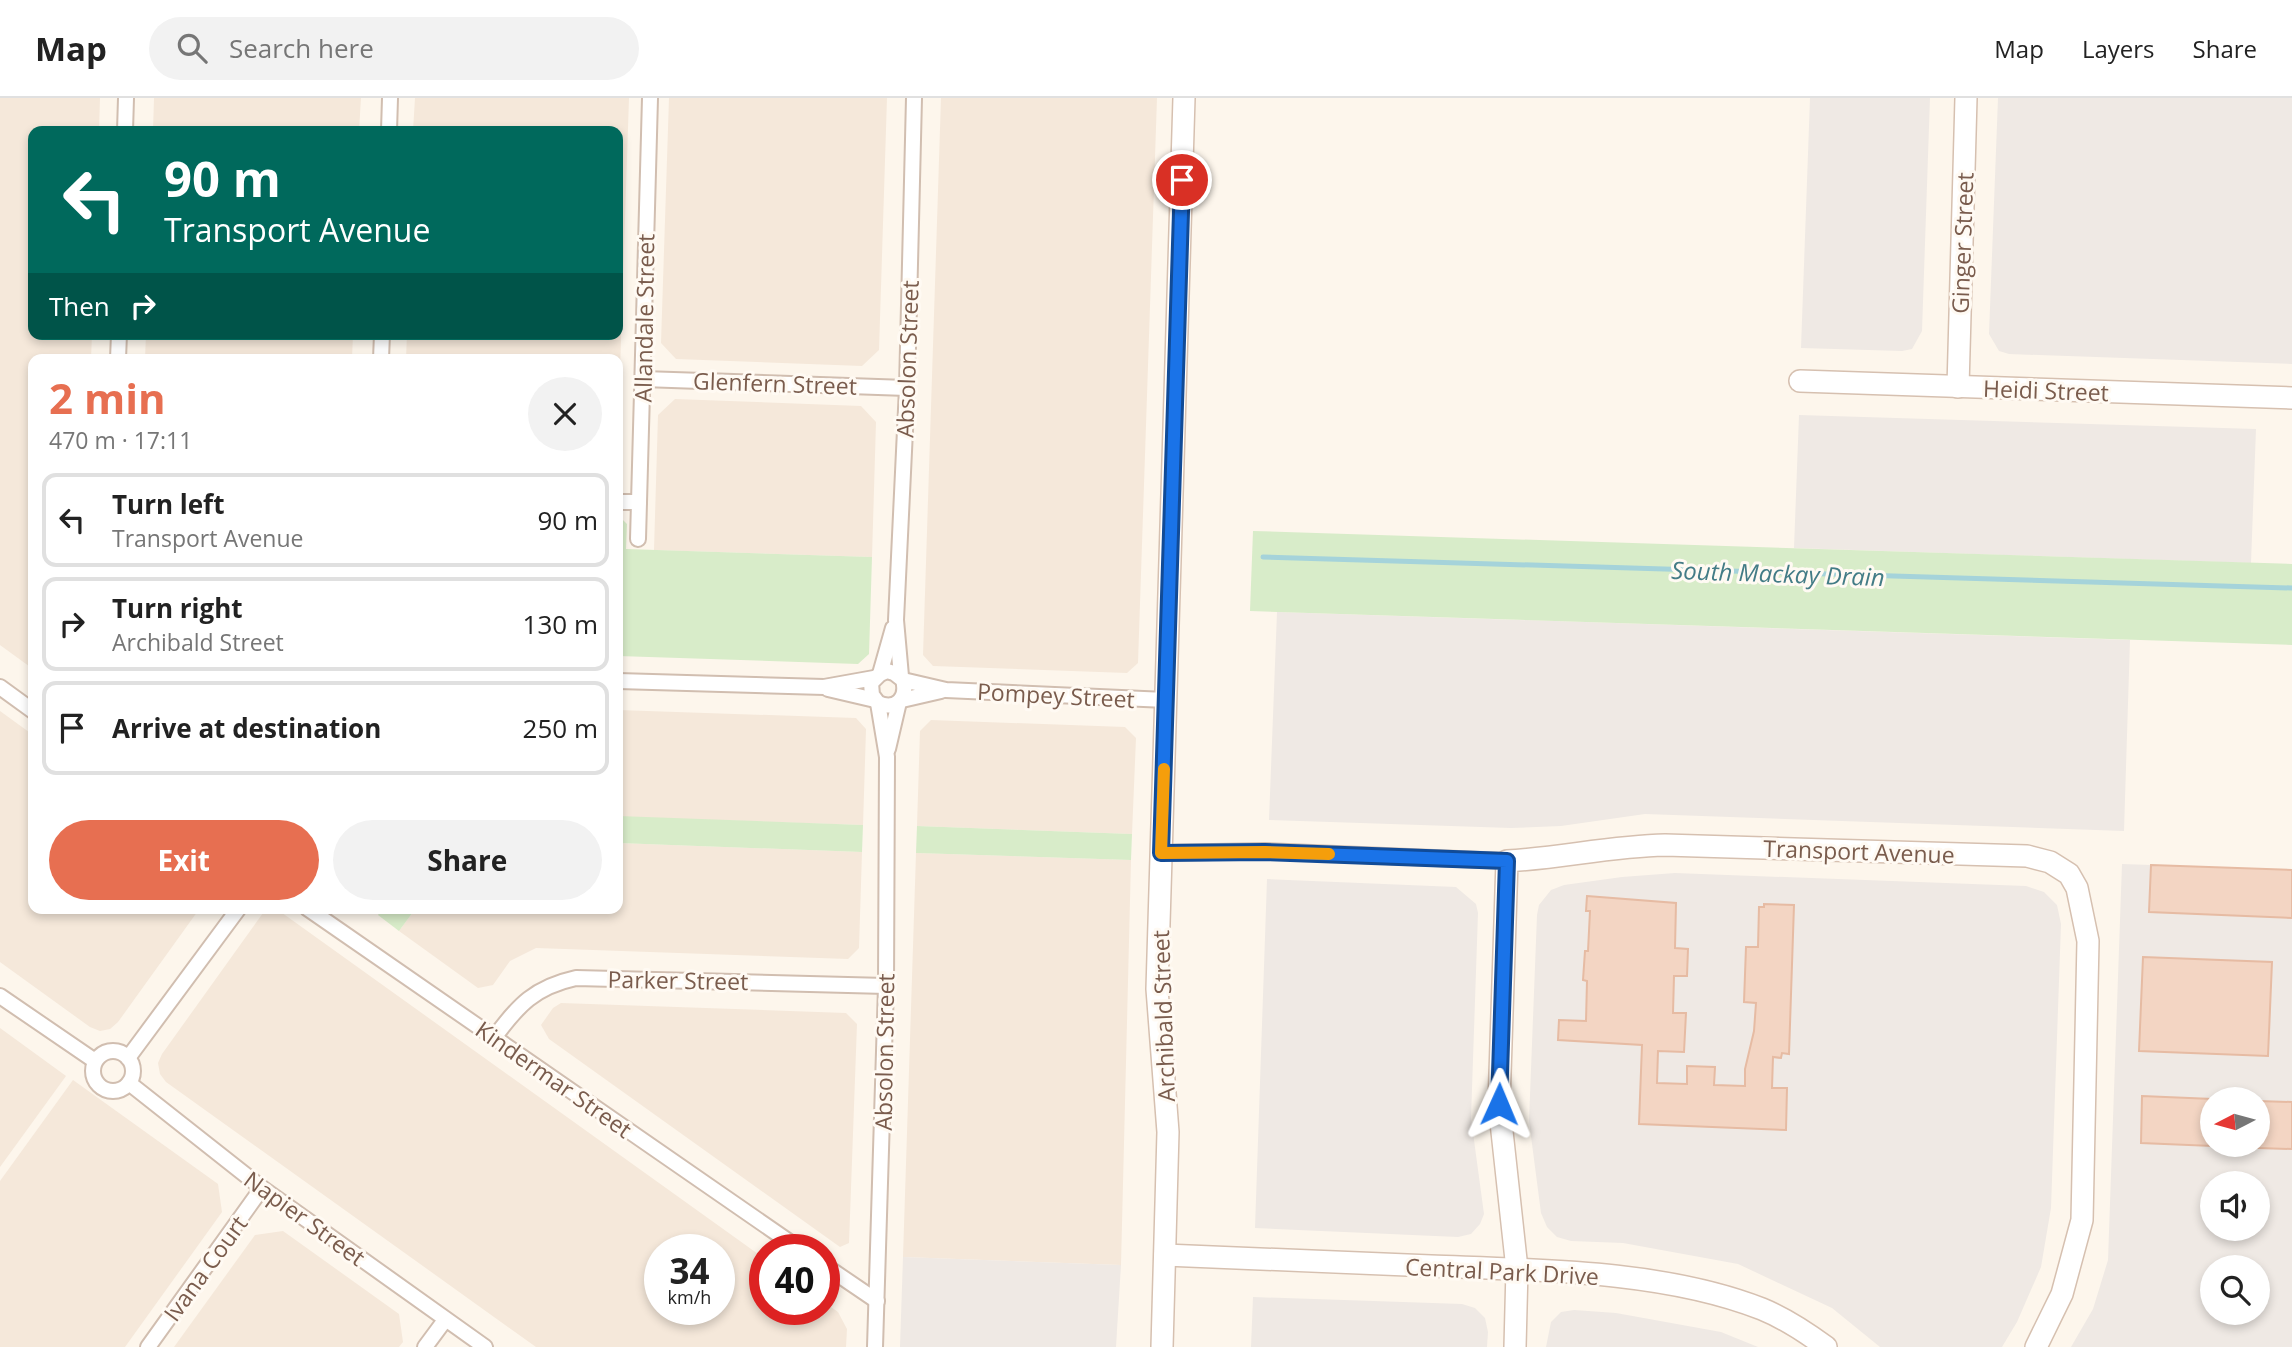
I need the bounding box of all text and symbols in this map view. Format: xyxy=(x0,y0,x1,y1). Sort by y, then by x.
search box xyxy=(149,17,639,80)
text: Map xyxy=(35,26,107,71)
icon: search xyxy=(173,29,211,67)
text: Search here xyxy=(229,30,374,66)
text: Map xyxy=(1994,32,2044,65)
text: Layers xyxy=(2082,32,2155,65)
text: Share xyxy=(2193,32,2257,65)
text: 90 m xyxy=(164,145,281,211)
pin xyxy=(1152,150,1212,210)
icon: left xyxy=(49,154,140,245)
icon: arrive xyxy=(1163,161,1201,199)
street label: Ginger Street xyxy=(1944,172,1980,314)
text: Transport Avenue xyxy=(164,208,430,251)
street label: Allandale Street xyxy=(627,233,661,403)
street label: Absolon Street xyxy=(888,280,926,438)
icon: right xyxy=(124,287,162,325)
text: Then xyxy=(49,288,110,324)
street label: Glenfern Street xyxy=(693,364,857,402)
text: 2 min xyxy=(49,369,166,426)
street label: Heidi Street xyxy=(1983,372,2109,408)
button: close xyxy=(528,377,602,451)
text: 470 m · 17:11 xyxy=(49,424,192,456)
text: Turn left xyxy=(112,486,224,522)
icon: left xyxy=(53,501,91,539)
text: 90 m xyxy=(537,502,598,538)
text: Transport Avenue xyxy=(112,522,303,554)
water label: South Mackay Drain xyxy=(1671,553,1885,593)
text: Turn right xyxy=(112,590,243,626)
icon: right xyxy=(53,605,91,643)
text: 130 m xyxy=(523,606,598,642)
text: Archibald Street xyxy=(112,626,284,658)
street label: Pompey Street xyxy=(976,675,1136,715)
icon: arrive xyxy=(53,709,91,747)
text: Arrive at destination xyxy=(112,710,381,746)
text: 250 m xyxy=(523,710,598,746)
button: Exit xyxy=(49,820,319,900)
button: Share xyxy=(333,820,602,900)
street label: Transport Avenue xyxy=(1763,832,1955,870)
street label: Archibald Street xyxy=(1144,930,1182,1102)
street label: Parker Street xyxy=(607,963,749,997)
street label: Absolon Street xyxy=(867,973,901,1131)
street label: Kindermar Street xyxy=(469,1013,639,1145)
position arrow xyxy=(1462,1067,1536,1141)
north arrow xyxy=(2200,1087,2270,1157)
map controls xyxy=(2200,1087,2270,1325)
street label: Napier Street xyxy=(238,1163,372,1273)
button: sound xyxy=(2200,1171,2270,1241)
street label: Ivana Court xyxy=(156,1209,254,1327)
speed limit sign: 40 xyxy=(749,1234,840,1325)
text: 34 xyxy=(669,1247,710,1294)
street label: Central Park Drive xyxy=(1404,1250,1600,1292)
button: search xyxy=(2200,1255,2270,1325)
text: km/h xyxy=(668,1285,711,1309)

